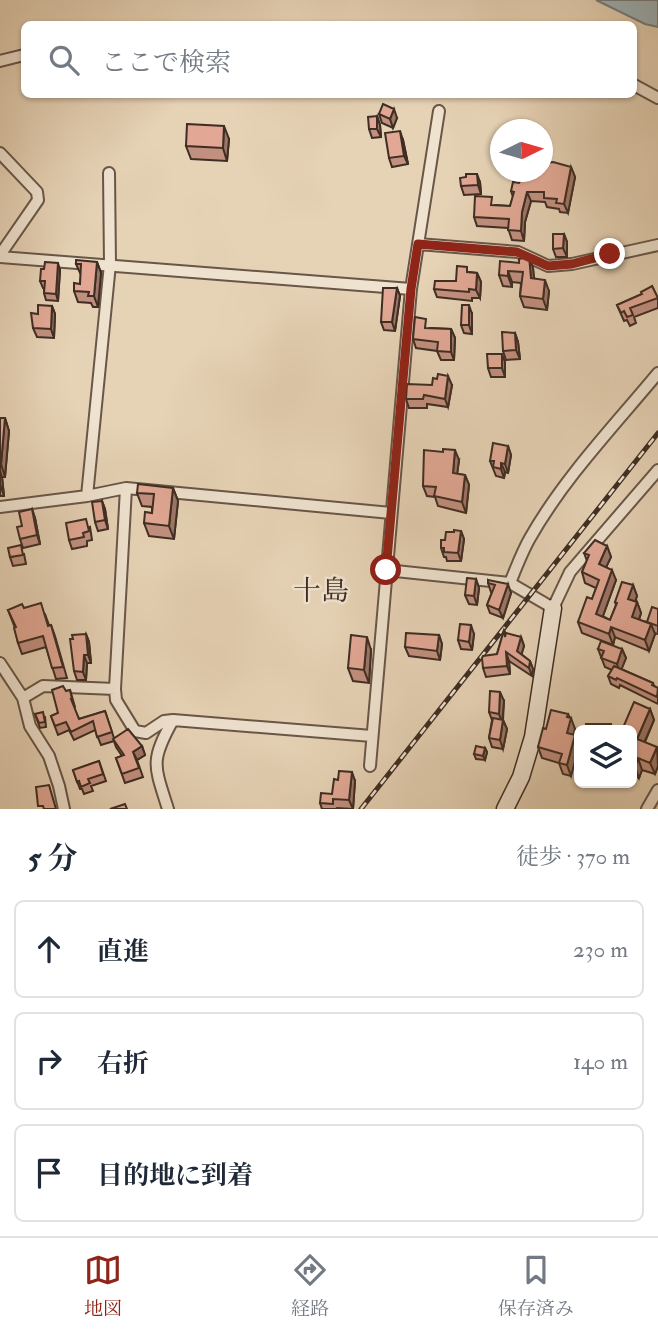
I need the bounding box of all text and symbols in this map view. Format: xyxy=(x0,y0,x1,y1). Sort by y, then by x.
search box xyxy=(21,21,637,98)
icon: search xyxy=(45,41,83,79)
text: ここで検索 xyxy=(101,47,231,79)
north arrow xyxy=(490,119,553,182)
route end xyxy=(594,238,625,269)
route start xyxy=(370,554,401,585)
district label: 十島 xyxy=(293,574,349,609)
map controls xyxy=(574,725,637,788)
button: layers xyxy=(574,725,637,788)
text: 5 分 xyxy=(28,840,78,877)
text: 徒歩 · 370 m xyxy=(516,842,630,871)
icon: ahead xyxy=(30,930,68,968)
text: 230 m xyxy=(573,935,628,964)
text: 直進 xyxy=(97,936,149,968)
icon: right xyxy=(30,1042,68,1080)
text: 140 m xyxy=(573,1047,628,1076)
text: 右折 xyxy=(97,1048,149,1080)
icon: arrive xyxy=(30,1154,68,1192)
text: 目的地に到着 xyxy=(97,1160,253,1192)
tab: 地図 xyxy=(84,1251,122,1321)
tab: 経路 xyxy=(291,1251,329,1321)
tab: 保存済み xyxy=(498,1251,574,1321)

